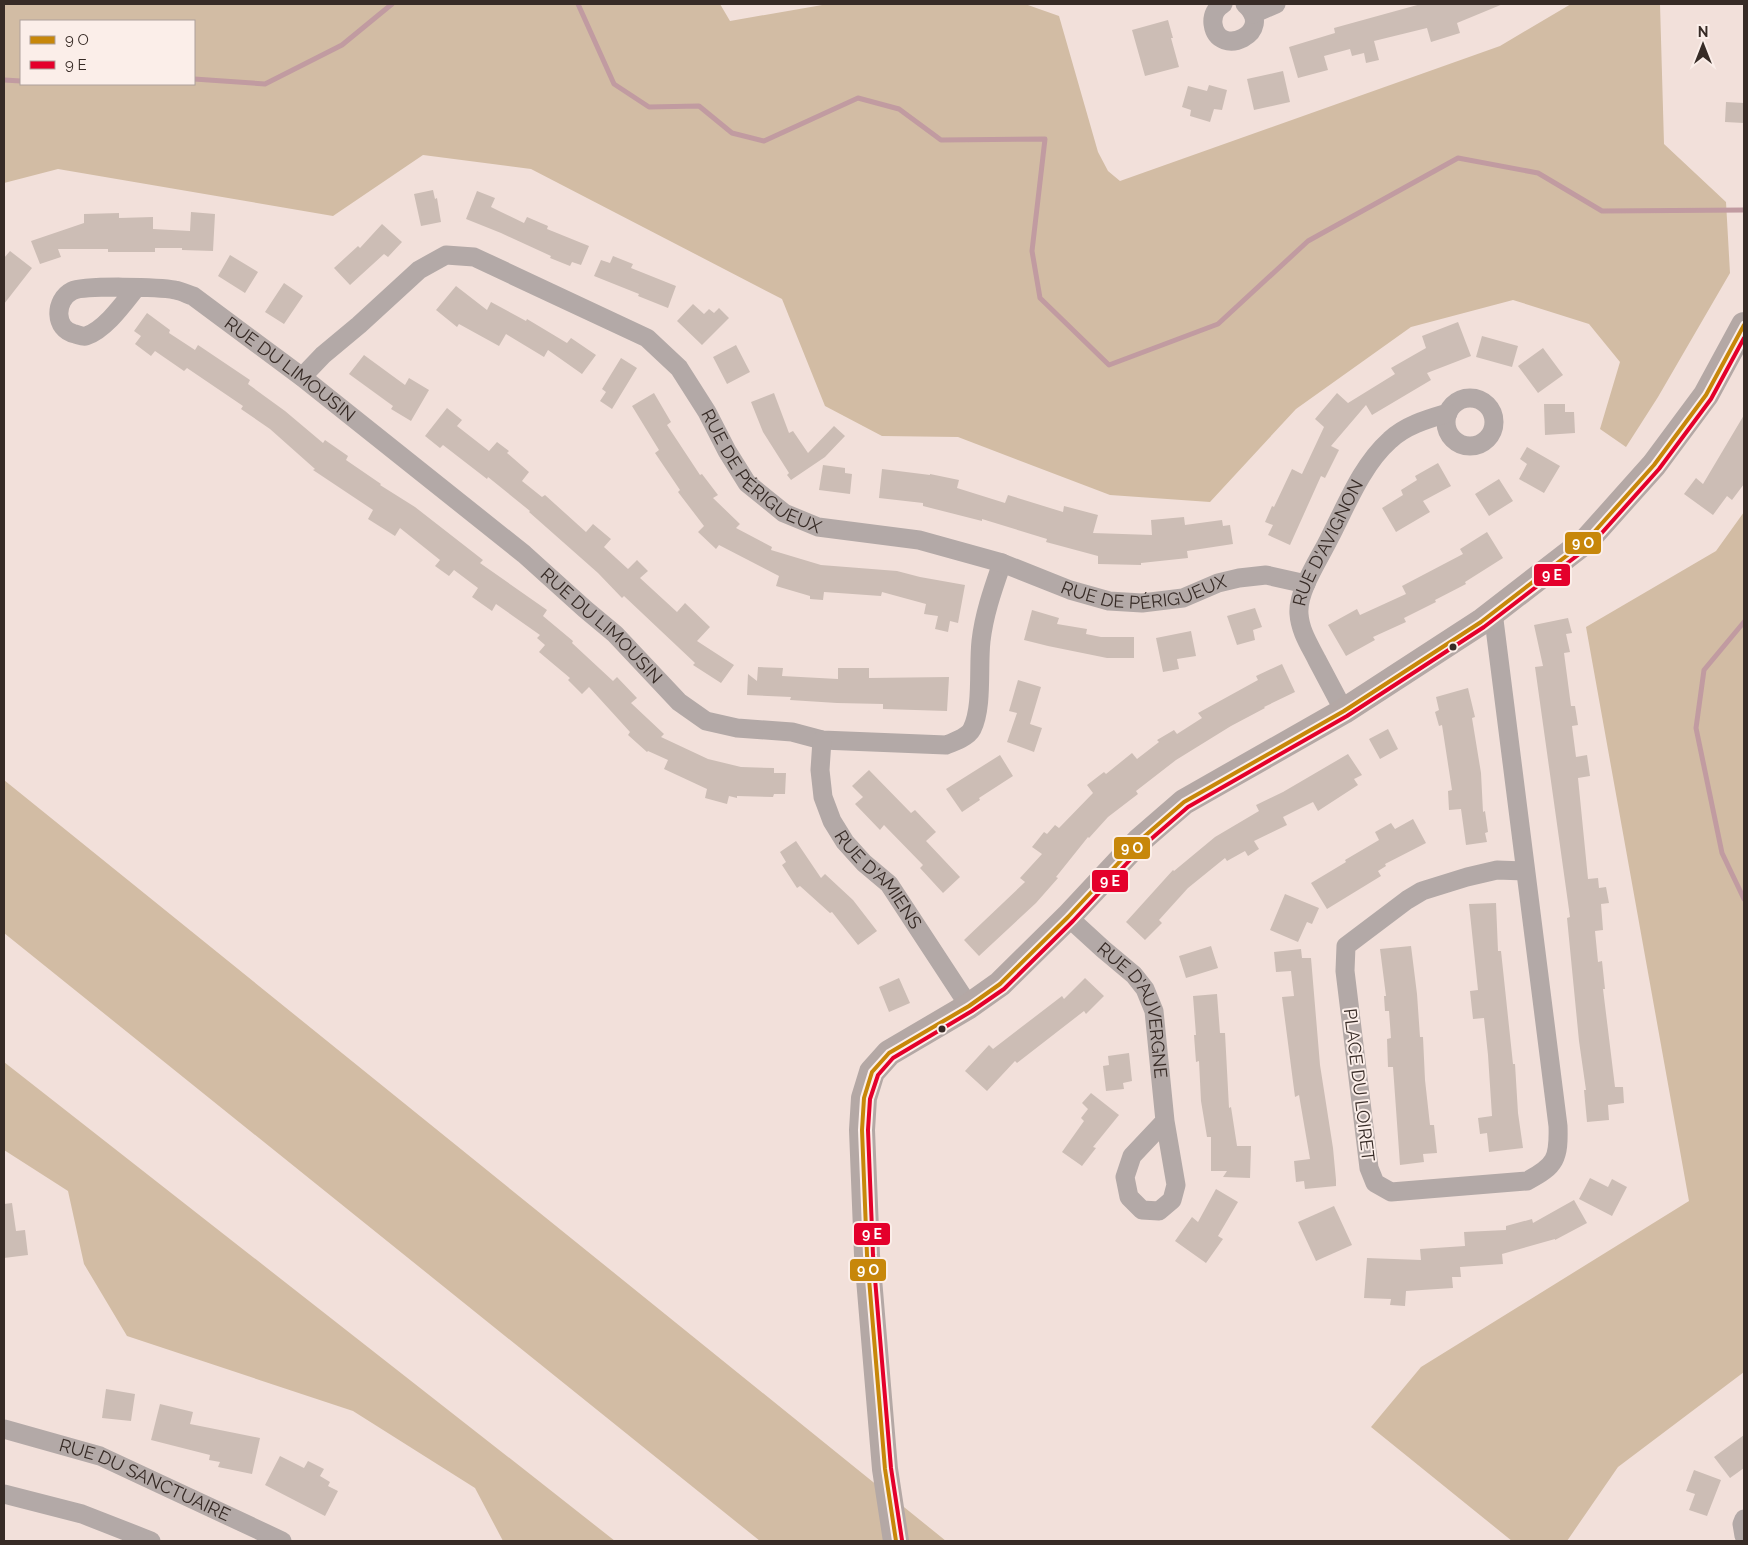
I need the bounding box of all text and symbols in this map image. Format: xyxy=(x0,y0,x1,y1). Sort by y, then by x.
legend xyxy=(20,20,195,85)
north arrow xyxy=(1678,20,1728,70)
text: N xyxy=(1698,24,1708,40)
text: 9 O xyxy=(65,31,89,49)
text: 9 E xyxy=(65,56,87,74)
street label: RUE DU LIMOUSIN xyxy=(221,312,360,425)
street label: RUE DE PÉRIGUEUX xyxy=(697,405,825,537)
street label: RUE D'AVIGNON xyxy=(1288,476,1367,608)
line badge: 9 O xyxy=(1564,531,1602,555)
text: 9 O xyxy=(1572,535,1595,551)
street label: RUE DU LIMOUSIN xyxy=(537,563,667,688)
line badge: 9 E xyxy=(1533,563,1571,587)
text: 9 E xyxy=(1542,567,1562,583)
street label: RUE DE PÉRIGUEUX xyxy=(1058,570,1229,613)
unlabelled marker xyxy=(1448,642,1458,652)
street label: RUE D'AMIENS xyxy=(830,826,927,933)
line badge: 9 O xyxy=(1113,836,1151,860)
text: 9 O xyxy=(1121,840,1144,856)
line badge: 9 E xyxy=(1091,869,1129,893)
text: 9 E xyxy=(1100,873,1120,889)
street label: RUE D'AUVERGNE xyxy=(1093,938,1172,1079)
street label: PLACE DU LOIRET xyxy=(1340,1007,1379,1163)
unlabelled marker xyxy=(937,1024,947,1034)
line badge: 9 E xyxy=(853,1222,891,1246)
text: 9 E xyxy=(862,1226,882,1242)
line badge: 9 O xyxy=(849,1258,887,1282)
text: 9 O xyxy=(857,1262,880,1278)
street label: RUE DU SANCTUAIRE xyxy=(57,1434,234,1525)

